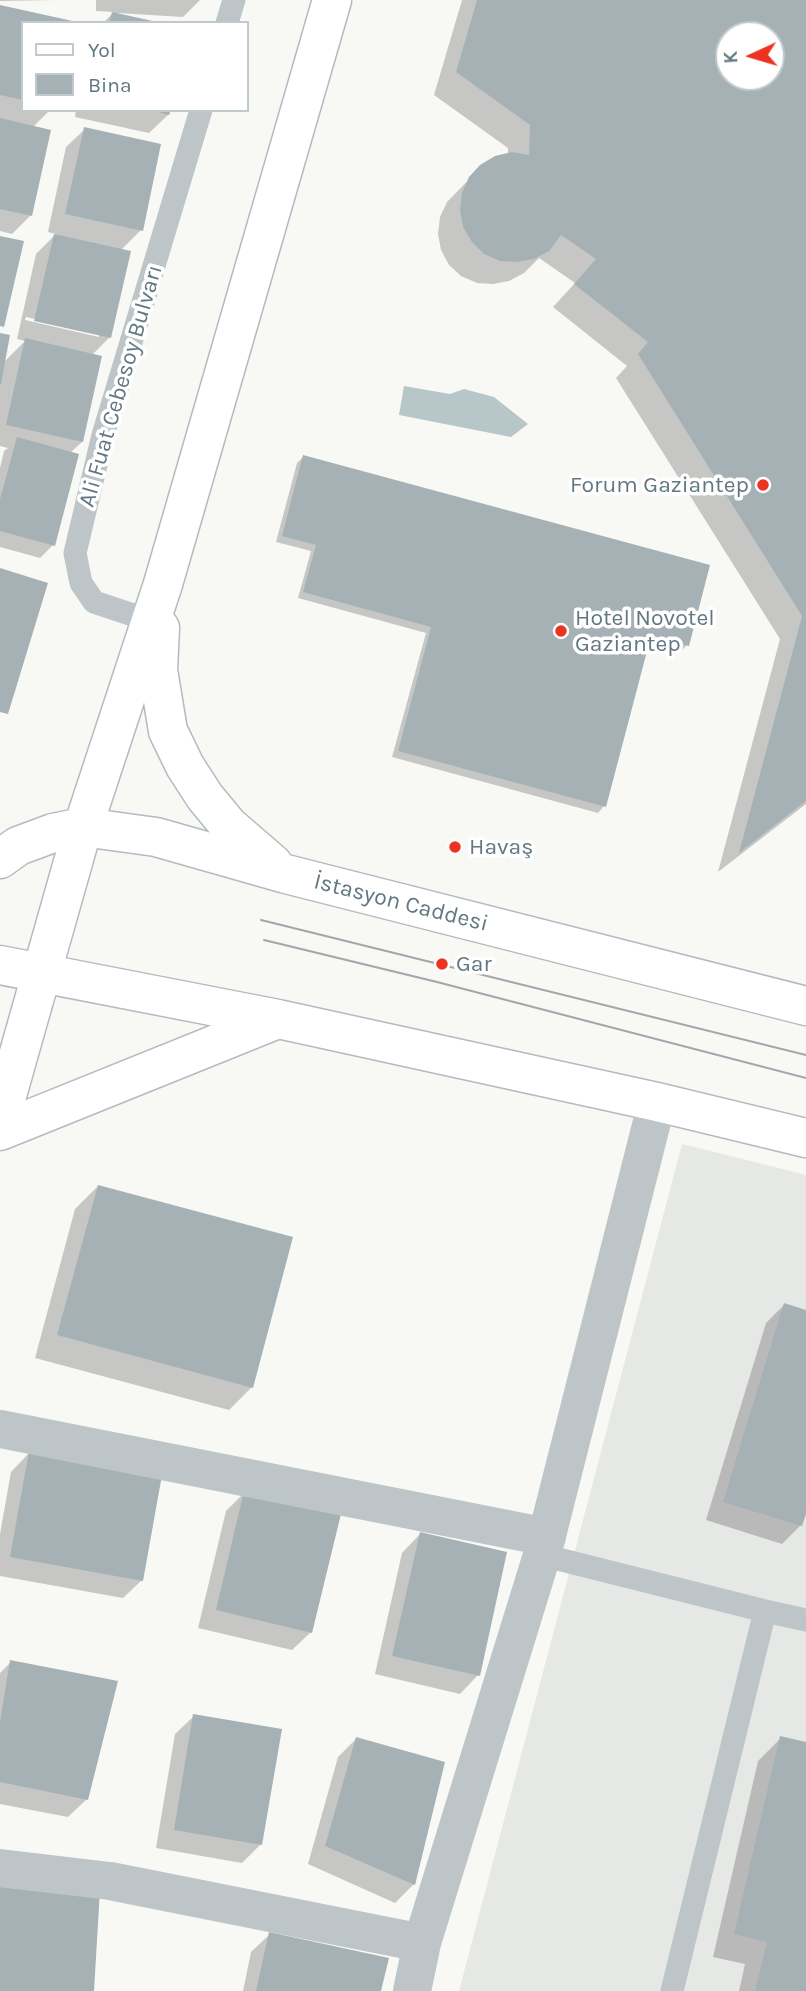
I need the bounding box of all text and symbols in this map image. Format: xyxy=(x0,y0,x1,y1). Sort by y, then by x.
legend xyxy=(21,21,248,112)
north arrow xyxy=(715,21,785,91)
text: Yol xyxy=(88,38,116,62)
text: K xyxy=(720,50,742,64)
text: Bina xyxy=(88,73,132,97)
street label: Ali Fuat Cebesoy Bulvarı xyxy=(73,262,169,510)
place label: Forum Gaziantep xyxy=(570,471,749,499)
marker: Forum Gaziantep xyxy=(755,477,771,493)
place label: Hotel Novotel Gaziantep xyxy=(575,604,715,658)
marker: Hotel Novotel Gaziantep xyxy=(553,623,569,639)
place label: Havaş xyxy=(469,833,533,861)
marker: Havaş xyxy=(447,839,463,855)
street label: İstasyon Caddesi xyxy=(311,868,491,938)
place label: Gar xyxy=(456,950,492,978)
marker: Gar xyxy=(434,956,450,972)

